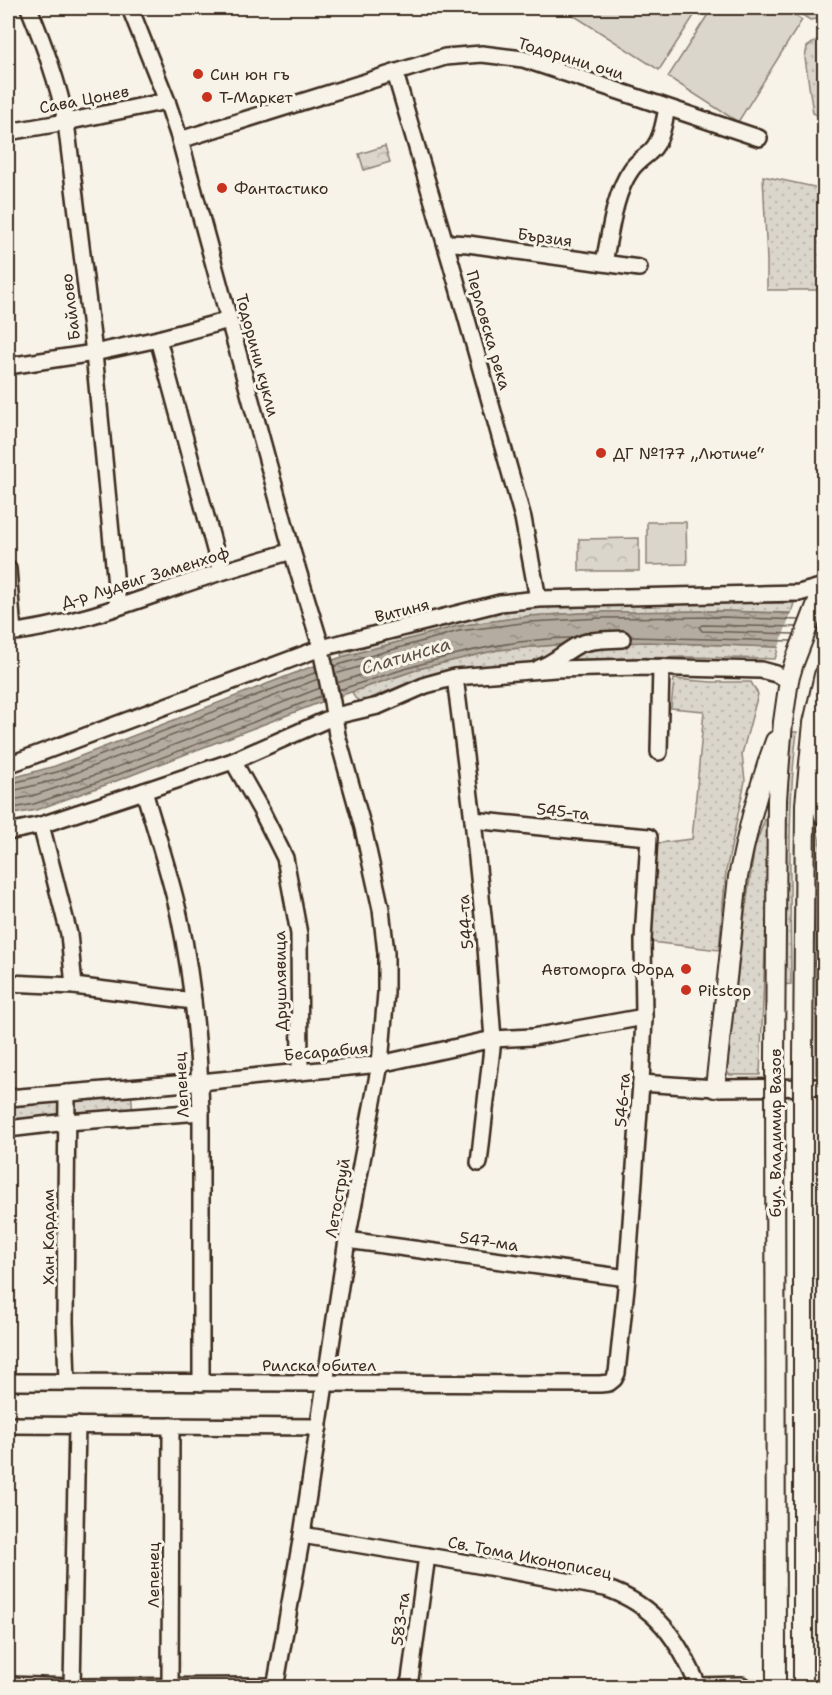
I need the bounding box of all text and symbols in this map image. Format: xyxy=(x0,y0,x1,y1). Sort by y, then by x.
street label: Тодорини очи xyxy=(515,32,626,85)
place label: Син юн гъ xyxy=(210,64,290,85)
marker: Син юн гъ xyxy=(191,67,205,81)
street label: Сава Цонев xyxy=(37,80,131,118)
place label: Т-Маркет xyxy=(219,87,294,108)
marker: Т-Маркет xyxy=(200,90,214,104)
place label: Фантастико xyxy=(234,178,328,199)
marker: Фантастико xyxy=(215,181,229,195)
street label: Бързия xyxy=(516,223,574,252)
street label: Перловска река xyxy=(461,268,516,392)
street label: Байлово xyxy=(56,272,85,342)
street label: Тодорини кукли xyxy=(231,291,284,419)
place label: ДГ №177 „Лютиче“ xyxy=(613,443,764,464)
marker: ДГ №177 „Лютиче“ xyxy=(594,446,608,460)
street label: Д-р Лудвиг Заменхоф xyxy=(59,542,232,613)
street label: Витиня xyxy=(373,594,432,627)
water label: Слатинска xyxy=(358,632,454,680)
street label: 545-та xyxy=(535,798,591,825)
street label: 544-та xyxy=(453,894,478,950)
street label: Друшлявица xyxy=(269,930,292,1031)
place label: Автоморга Форд xyxy=(541,959,674,980)
marker: Автоморга Форд xyxy=(679,962,693,976)
place label: Pitstop xyxy=(698,980,751,1001)
marker: Pitstop xyxy=(679,983,693,997)
street label: Бесарабия xyxy=(283,1037,369,1066)
street label: бул. Владимир Вазов xyxy=(765,1049,786,1217)
street label: Лепенец xyxy=(169,1051,194,1118)
street label: 546-та xyxy=(610,1072,635,1128)
street label: Летоструй xyxy=(320,1156,355,1240)
street label: Хан Кардам xyxy=(38,1189,59,1285)
street label: 547-ма xyxy=(458,1227,520,1256)
street label: Рилска обител xyxy=(262,1355,376,1376)
street label: Св. Тома Иконописец xyxy=(446,1531,614,1584)
street label: Лепенец xyxy=(143,1542,164,1608)
street label: 583-та xyxy=(386,1591,415,1647)

